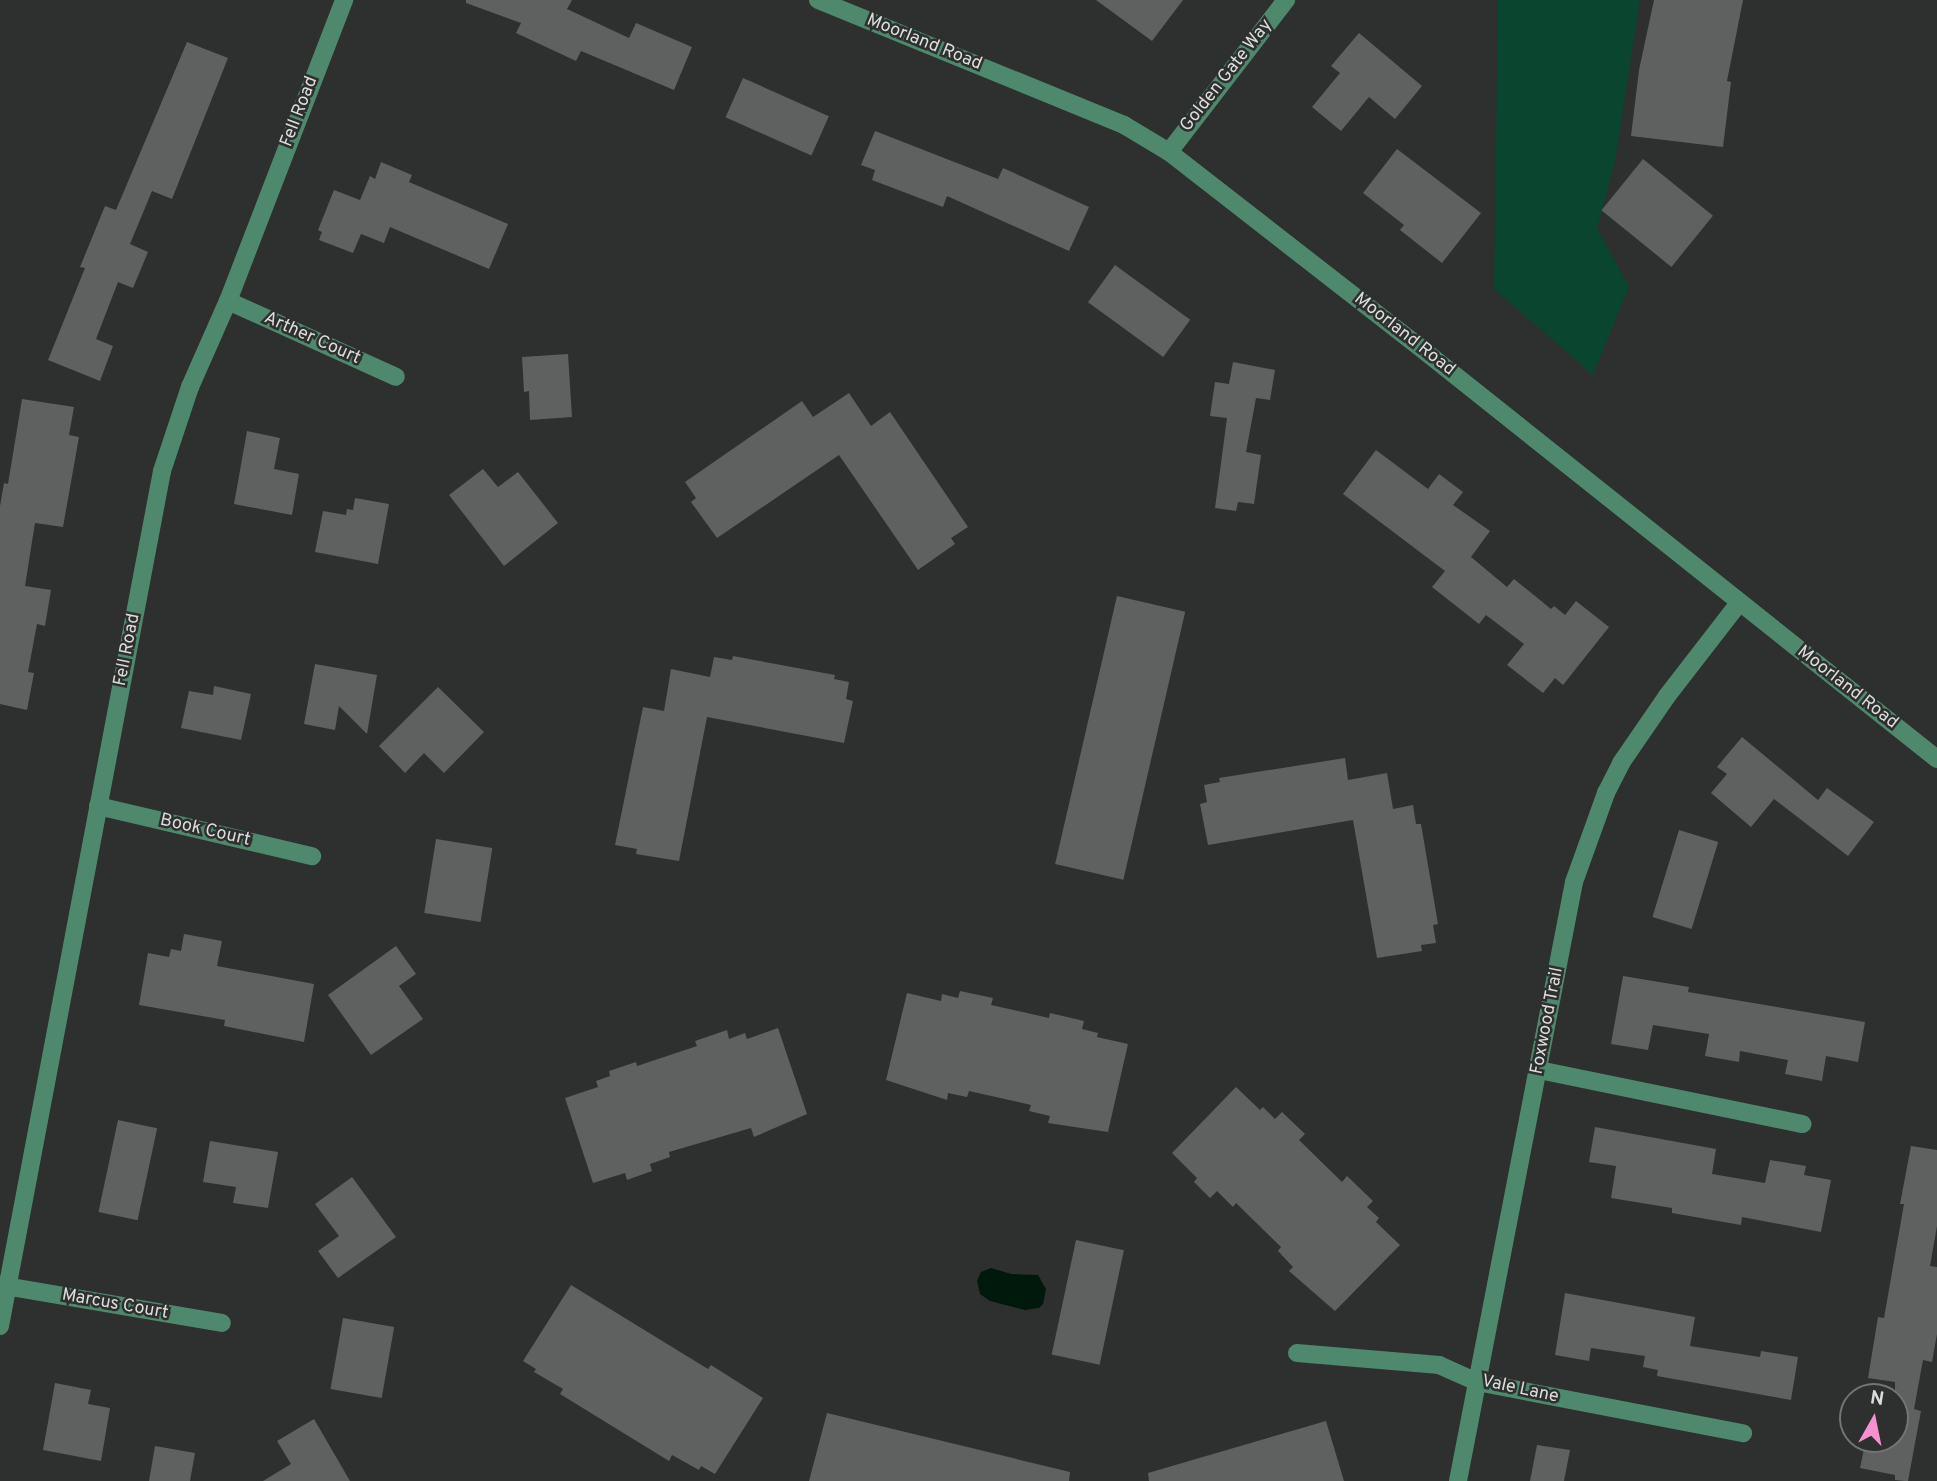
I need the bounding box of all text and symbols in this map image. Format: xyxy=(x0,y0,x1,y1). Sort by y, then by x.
street label: Moorland Road xyxy=(863,10,985,76)
street label: Golden Gate Way xyxy=(1176,15,1278,137)
street label: Fell Road xyxy=(277,74,323,150)
street label: Moorland Road xyxy=(1349,289,1459,381)
street label: Arther Court xyxy=(260,308,364,370)
street label: Fell Road xyxy=(110,612,146,688)
street label: Moorland Road xyxy=(1792,642,1902,734)
street label: Book Court xyxy=(158,810,252,852)
street label: Foxwood Trail xyxy=(1527,965,1569,1077)
street label: Marcus Court xyxy=(60,1285,170,1325)
street label: Vale Lane xyxy=(1479,1371,1561,1409)
north arrow xyxy=(1839,1383,1909,1453)
text: N xyxy=(1868,1386,1886,1412)

